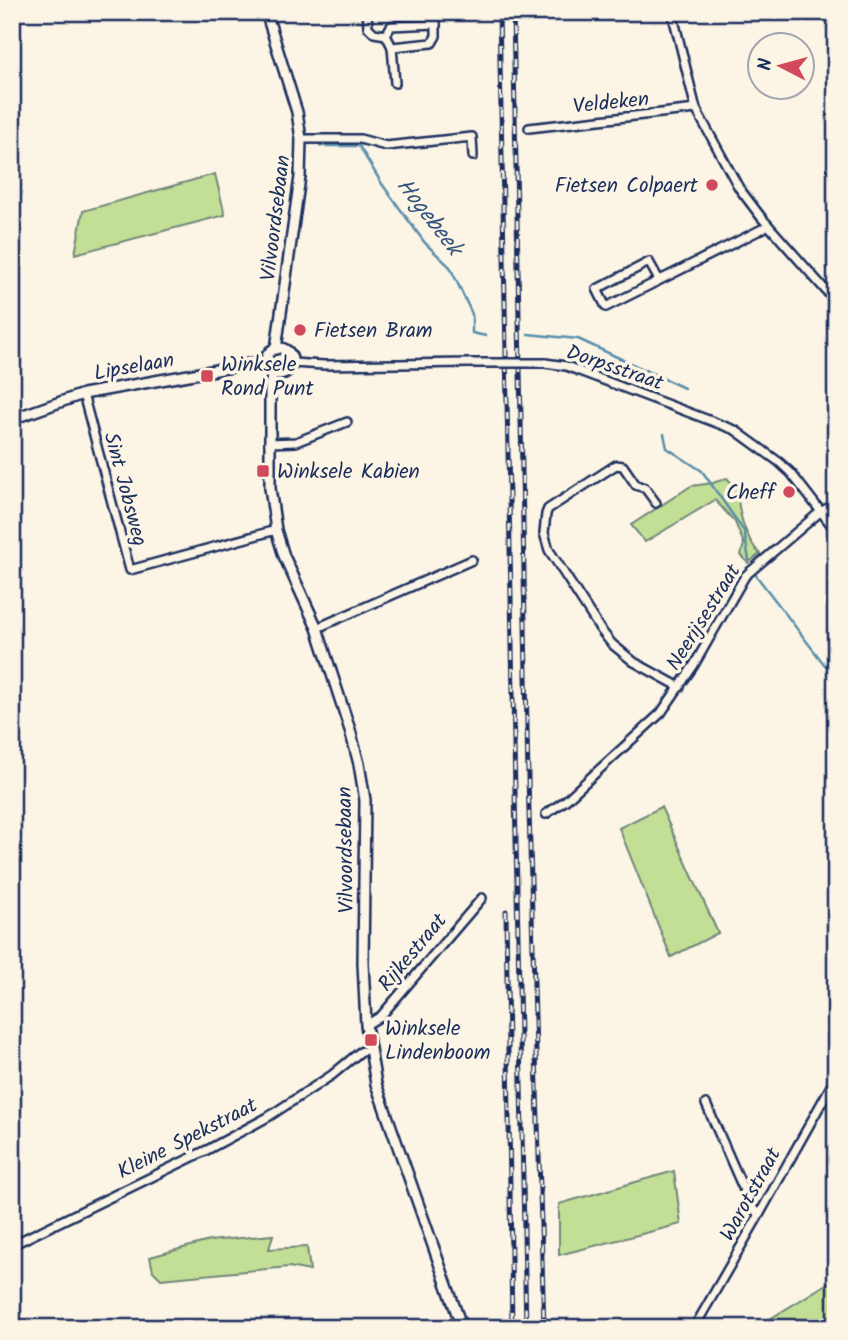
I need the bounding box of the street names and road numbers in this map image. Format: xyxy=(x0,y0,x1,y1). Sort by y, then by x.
street label: Veldeken xyxy=(572,83,651,124)
street label: Vilvoordsebaan xyxy=(252,153,301,283)
street label: Dorpsstraat xyxy=(561,336,668,401)
street label: Lipselaan xyxy=(92,344,177,391)
street label: Sint Jobsweg xyxy=(94,429,156,550)
street label: Neerijsestraat xyxy=(658,557,751,678)
street label: Vilvoordsebaan xyxy=(329,786,364,914)
street label: Rijkestraat xyxy=(370,906,456,999)
street label: Kleine Spekstraat xyxy=(112,1089,264,1189)
street label: Warotstraat xyxy=(712,1141,791,1248)

